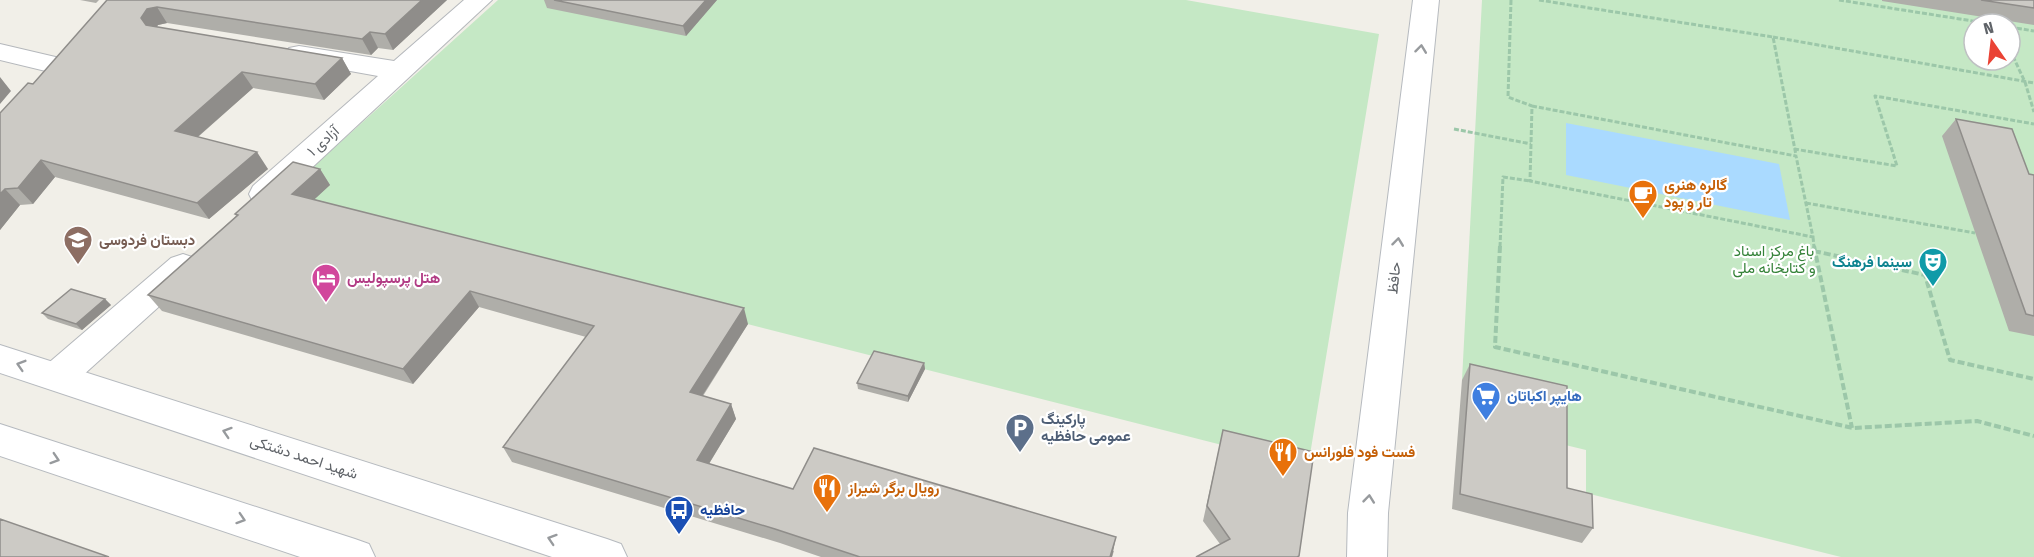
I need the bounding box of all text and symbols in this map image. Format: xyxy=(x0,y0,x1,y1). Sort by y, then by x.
north arrow xyxy=(1962,12,2022,72)
text: N xyxy=(1982,18,1995,38)
one-way arrow xyxy=(1414,44,1426,53)
street label: آزادی ۱ xyxy=(303,121,344,161)
place label: گالره هنری تار و پود xyxy=(1664,176,1727,212)
cafe icon: گالره هنری تار و پود xyxy=(1627,178,1659,220)
school or university icon: دبستان فردوسی xyxy=(62,224,94,266)
place label: دبستان فردوسی xyxy=(99,231,195,249)
one-way arrow xyxy=(1391,238,1403,247)
park label: باغ مرکز اسناد و کتابخانه ملی xyxy=(1732,242,1816,278)
theatre icon: سینما فرهنگ xyxy=(1917,246,1949,288)
place label: سینما فرهنگ xyxy=(1832,253,1912,271)
street label: حافظ xyxy=(1383,261,1405,295)
hotel icon: هتل پرسپولیس xyxy=(310,262,342,304)
place label: هتل پرسپولیس xyxy=(347,269,440,288)
one-way arrow xyxy=(16,360,27,372)
supermarket icon: هایپر اکباتان xyxy=(1470,380,1502,422)
place label: هایپر اکباتان xyxy=(1507,387,1582,406)
place label: پارکینگ عمومی حافظیه xyxy=(1041,410,1131,445)
parking icon: پارکینگ عمومی حافظیه xyxy=(1004,412,1036,454)
one-way arrow xyxy=(222,426,233,439)
street label: شهید احمد دشتکی xyxy=(248,431,360,484)
restaurant icon: فست فود فلورانس xyxy=(1267,436,1299,478)
place label: فست فود فلورانس xyxy=(1304,443,1415,461)
one-way arrow xyxy=(49,452,60,464)
restaurant icon: رویال برگر شیراز xyxy=(811,472,843,514)
place label: رویال برگر شیراز xyxy=(847,479,939,497)
bus stop icon: حافظیه xyxy=(663,494,695,536)
one-way arrow xyxy=(1362,494,1375,503)
place label: حافظیه xyxy=(700,501,745,519)
one-way arrow xyxy=(235,512,246,525)
one-way arrow xyxy=(547,533,558,546)

